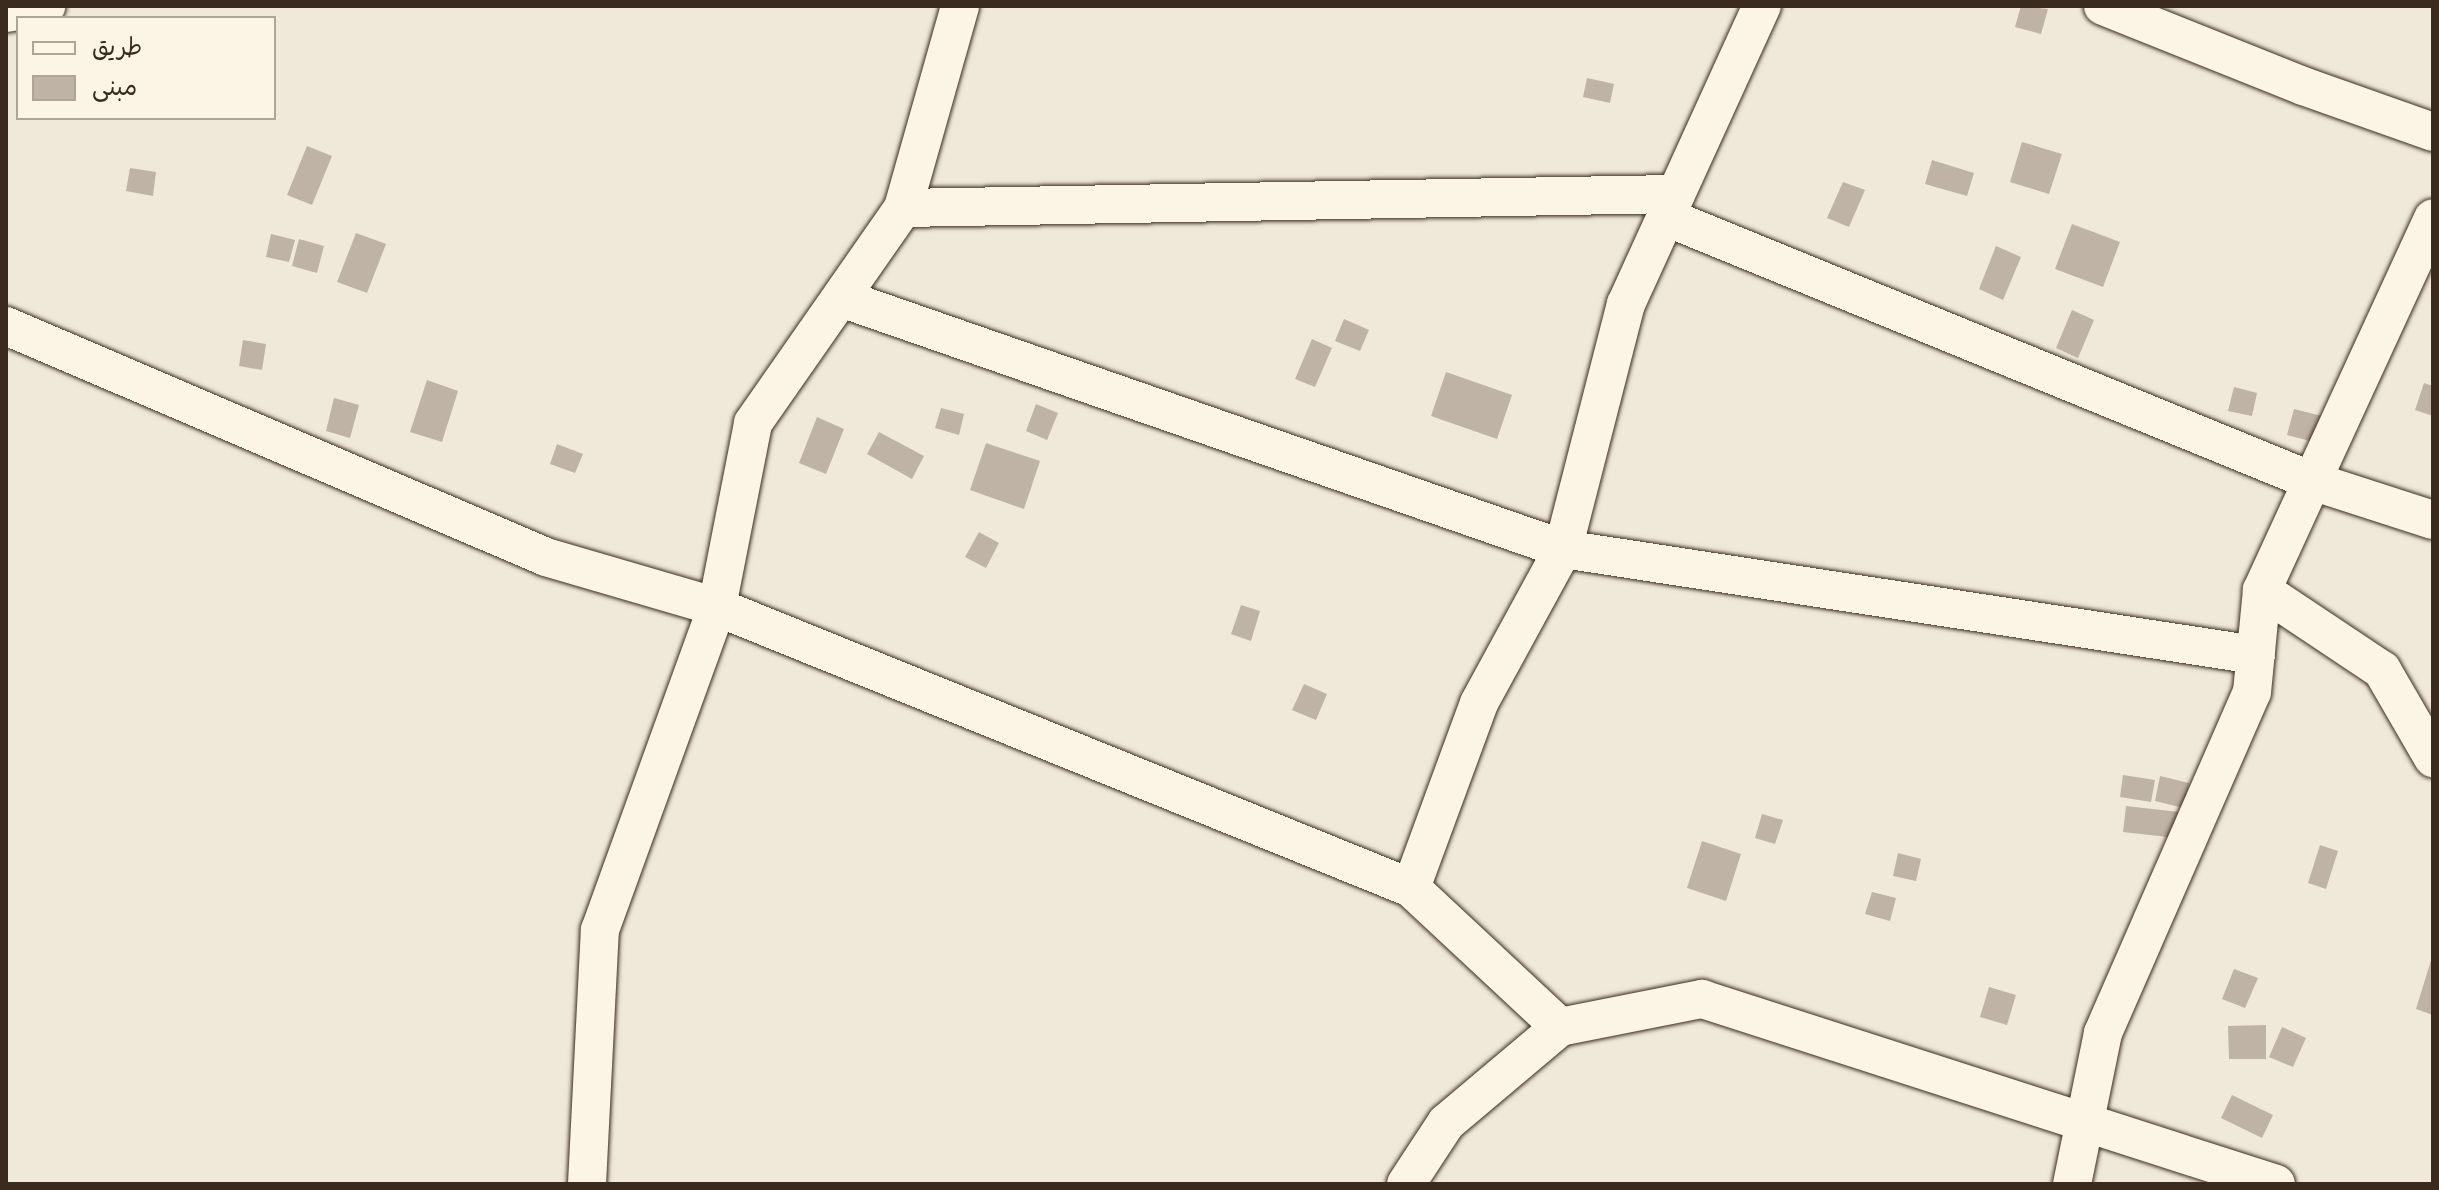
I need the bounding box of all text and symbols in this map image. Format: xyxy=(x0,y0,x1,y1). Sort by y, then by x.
legend xyxy=(16,16,276,120)
text: طريق xyxy=(92,33,142,62)
text: مبنى xyxy=(92,73,137,102)

